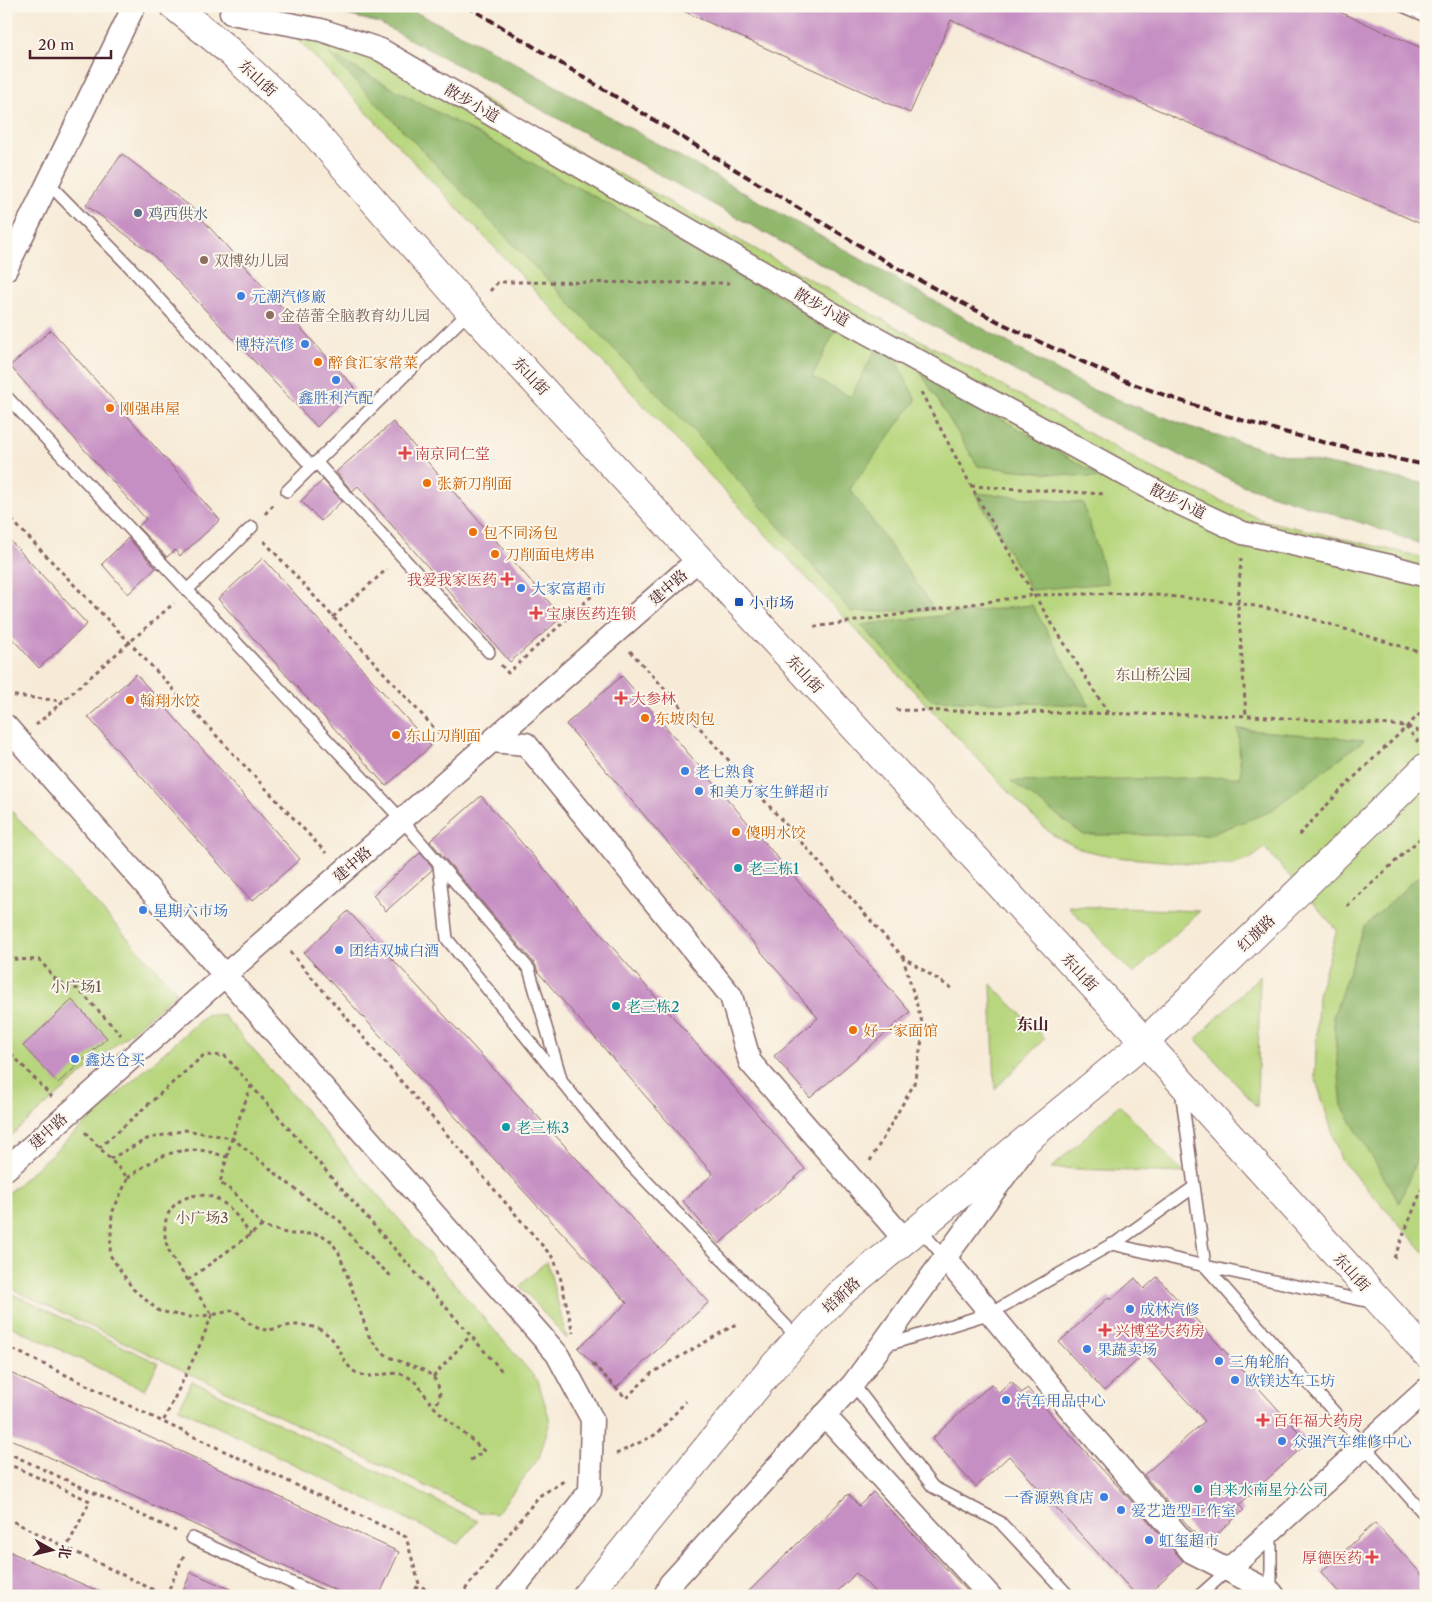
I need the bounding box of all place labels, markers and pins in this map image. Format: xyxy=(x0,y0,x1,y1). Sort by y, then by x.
place label: 鸡西供水 xyxy=(148,204,208,223)
marker: 鸡西供水 xyxy=(132,207,144,219)
place label: 双博幼儿园 xyxy=(214,251,289,270)
marker: 双博幼儿园 xyxy=(198,254,210,266)
place label: 元潮汽修廠 xyxy=(251,287,326,306)
marker: 元潮汽修廠 xyxy=(235,290,247,302)
place label: 金蓓蕾全脑教育幼儿园 xyxy=(280,306,430,325)
marker: 金蓓蕾全脑教育幼儿园 xyxy=(264,309,276,321)
place label: 博特汽修 xyxy=(235,335,295,354)
marker: 博特汽修 xyxy=(299,338,311,350)
place label: 醉食汇家常菜 xyxy=(328,353,418,372)
marker: 醉食汇家常菜 xyxy=(312,356,324,368)
marker: 鑫胜利汽配 xyxy=(330,374,342,386)
place label: 鑫胜利汽配 xyxy=(298,388,374,407)
place label: 刚强串屋 xyxy=(120,399,180,418)
marker: 刚强串屋 xyxy=(104,402,116,414)
place label: 南京同仁堂 xyxy=(415,444,490,463)
marker: 南京同仁堂 xyxy=(399,447,411,459)
place label: 张新刀削面 xyxy=(437,474,512,493)
marker: 张新刀削面 xyxy=(421,477,433,489)
place label: 包不同汤包 xyxy=(483,523,558,542)
marker: 包不同汤包 xyxy=(467,526,479,538)
place label: 刀削面电烤串 xyxy=(505,545,595,564)
marker: 刀削面电烤串 xyxy=(489,548,501,560)
place label: 我爱我家医药 xyxy=(407,570,497,589)
marker: 我爱我家医药 xyxy=(501,573,513,585)
place label: 大家富超市 xyxy=(531,579,606,598)
marker: 大家富超市 xyxy=(515,582,527,594)
place label: 小市场 xyxy=(749,593,794,612)
marker: 小市场 xyxy=(733,596,745,608)
place label: 宝康医药连锁 xyxy=(546,604,636,623)
marker: 宝康医药连锁 xyxy=(530,607,542,619)
place label: 大参林 xyxy=(631,689,676,708)
place label: 翰翔水饺 xyxy=(140,691,200,710)
marker: 大参林 xyxy=(615,692,627,704)
marker: 翰翔水饺 xyxy=(124,694,136,706)
place label: 东坡肉包 xyxy=(655,709,715,728)
marker: 东坡肉包 xyxy=(639,712,651,724)
place label: 东山刀削面 xyxy=(406,726,481,745)
marker: 东山刀削面 xyxy=(390,729,402,741)
place label: 老七熟食 xyxy=(695,762,755,781)
marker: 老七熟食 xyxy=(679,765,691,777)
place label: 和美万家生鲜超市 xyxy=(709,782,829,801)
marker: 和美万家生鲜超市 xyxy=(693,785,705,797)
place label: 傻明水饺 xyxy=(746,823,806,842)
marker: 傻明水饺 xyxy=(730,826,742,838)
place label: 老三栋1 xyxy=(748,859,800,878)
marker: 老三栋1 xyxy=(732,862,744,874)
place label: 星期六市场 xyxy=(153,901,228,920)
marker: 星期六市场 xyxy=(137,904,149,916)
place label: 团结双城白酒 xyxy=(349,941,439,960)
marker: 团结双城白酒 xyxy=(333,944,345,956)
place label: 老三栋2 xyxy=(626,997,680,1016)
marker: 老三栋2 xyxy=(610,1000,622,1012)
place label: 好一家面馆 xyxy=(863,1021,938,1040)
marker: 好一家面馆 xyxy=(847,1024,859,1036)
place label: 鑫达仓买 xyxy=(85,1050,145,1069)
marker: 鑫达仓买 xyxy=(69,1053,81,1065)
place label: 老三栋3 xyxy=(516,1118,569,1137)
marker: 老三栋3 xyxy=(500,1121,512,1133)
place label: 成林汽修 xyxy=(1140,1300,1200,1319)
marker: 成林汽修 xyxy=(1124,1303,1136,1315)
place label: 兴博堂大药房 xyxy=(1115,1321,1205,1340)
marker: 兴博堂大药房 xyxy=(1099,1324,1111,1336)
place label: 果蔬卖场 xyxy=(1097,1340,1157,1359)
marker: 果蔬卖场 xyxy=(1081,1343,1093,1355)
place label: 三角轮胎 xyxy=(1229,1352,1289,1371)
marker: 三角轮胎 xyxy=(1213,1355,1225,1367)
place label: 欧镁达车工坊 xyxy=(1245,1371,1335,1390)
marker: 欧镁达车工坊 xyxy=(1229,1374,1241,1386)
place label: 汽车用品中心 xyxy=(1016,1391,1106,1410)
marker: 汽车用品中心 xyxy=(1000,1394,1012,1406)
place label: 百年福大药房 xyxy=(1273,1411,1363,1430)
marker: 百年福大药房 xyxy=(1257,1414,1269,1426)
place label: 众强汽车维修中心 xyxy=(1292,1432,1412,1451)
marker: 众强汽车维修中心 xyxy=(1276,1435,1288,1447)
place label: 自来水南星分公司 xyxy=(1208,1480,1328,1499)
marker: 自来水南星分公司 xyxy=(1192,1483,1204,1495)
place label: 一香源熟食店 xyxy=(1004,1488,1094,1507)
marker: 一香源熟食店 xyxy=(1098,1491,1110,1503)
place label: 爱艺造型工作室 xyxy=(1131,1501,1236,1520)
marker: 爱艺造型工作室 xyxy=(1115,1504,1127,1516)
place label: 虹玺超市 xyxy=(1159,1531,1219,1550)
marker: 虹玺超市 xyxy=(1143,1534,1155,1546)
place label: 厚德医药 xyxy=(1302,1548,1362,1567)
marker: 厚德医药 xyxy=(1366,1551,1378,1563)

